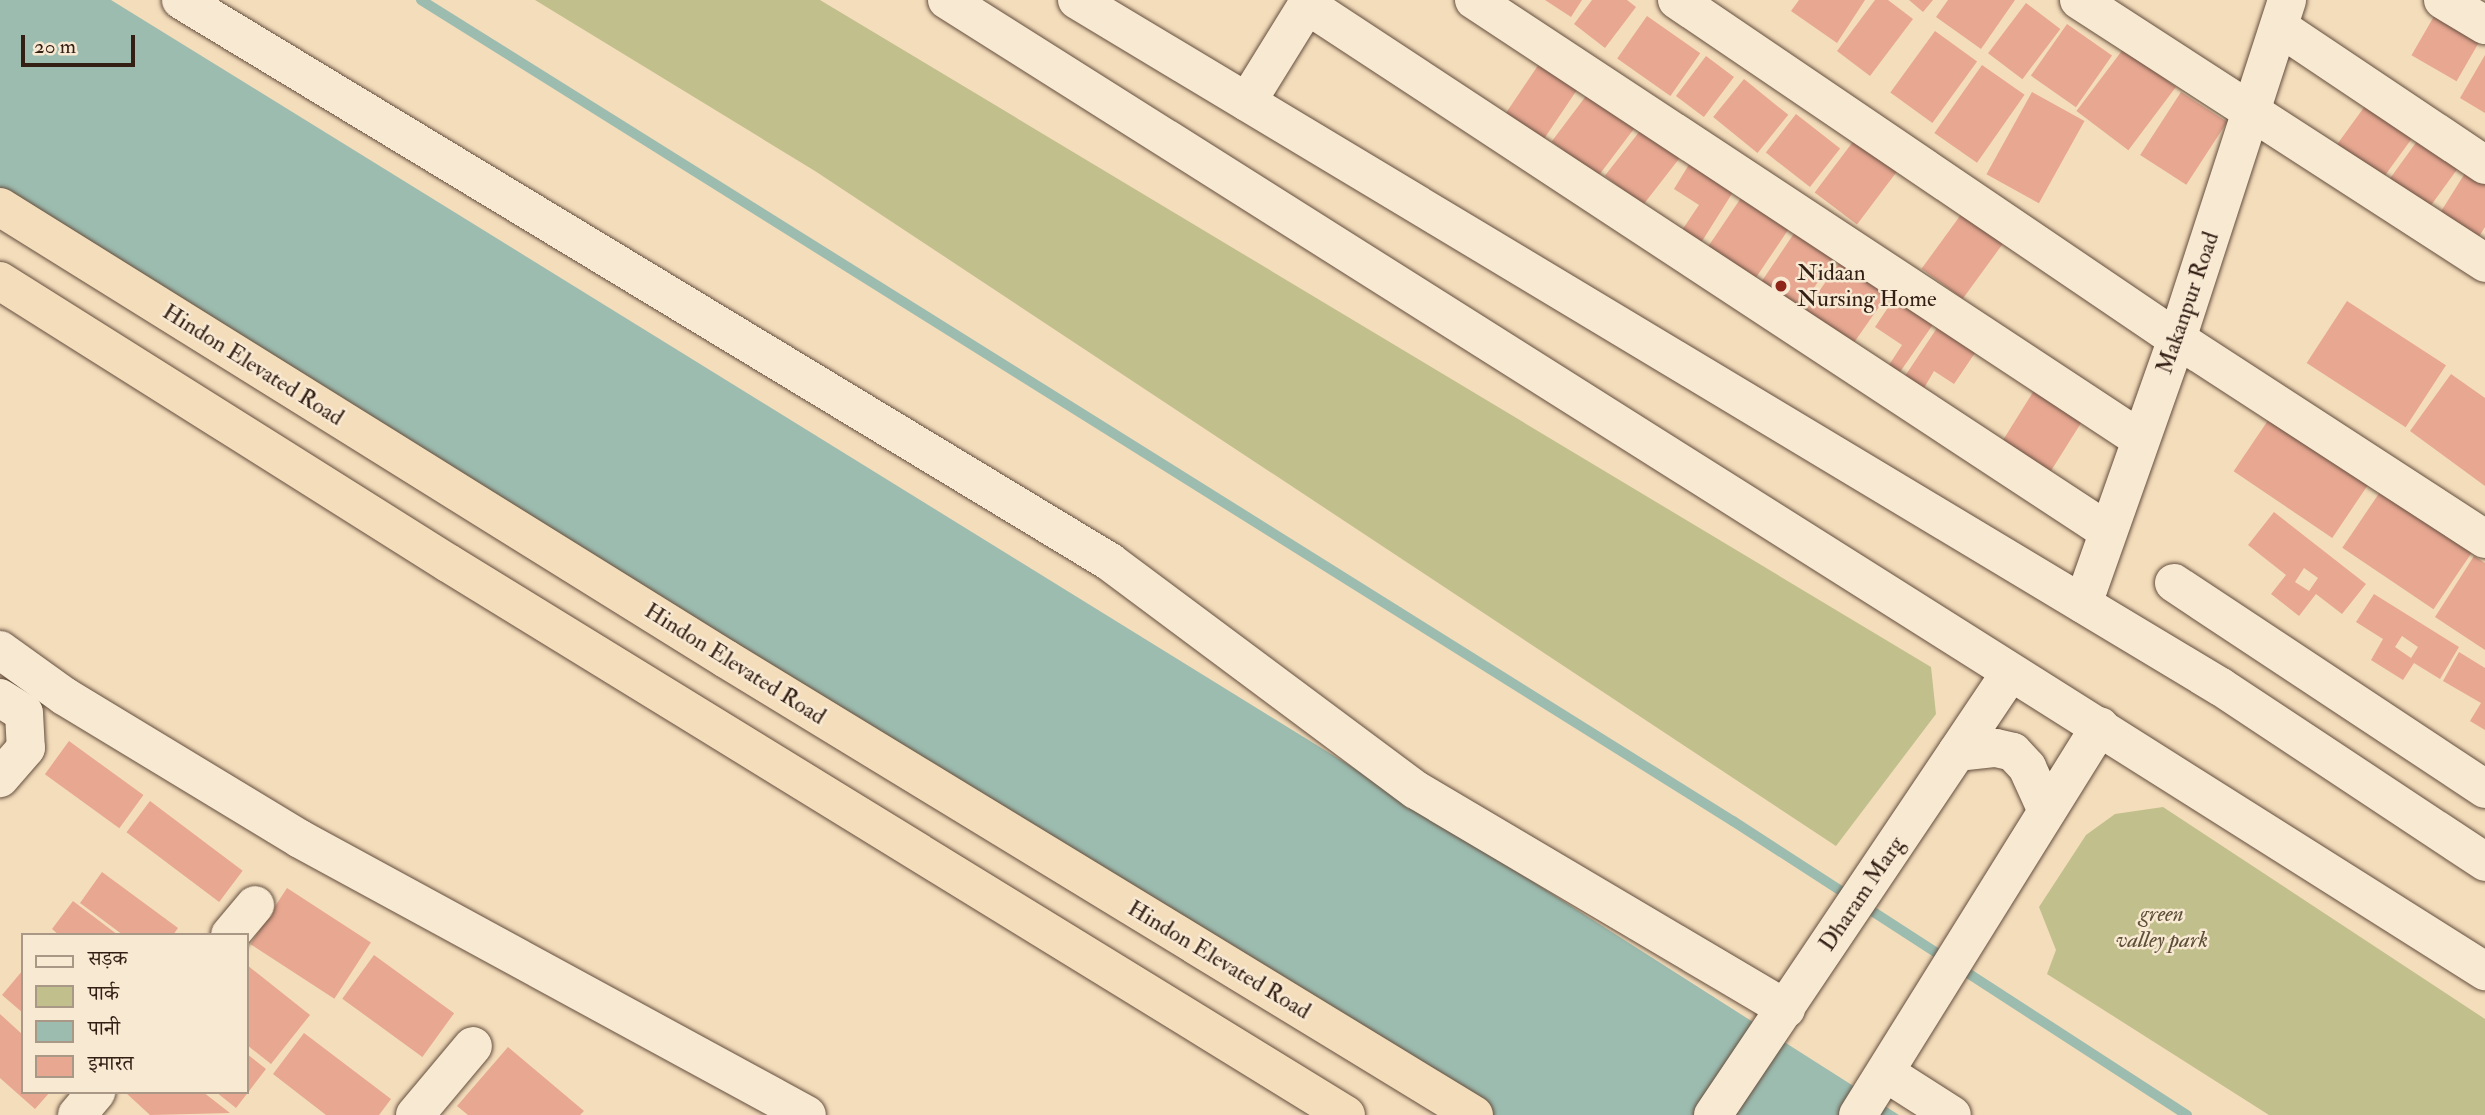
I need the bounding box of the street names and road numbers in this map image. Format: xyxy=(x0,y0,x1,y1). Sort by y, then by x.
street label: Makanpur Road xyxy=(2151,228,2225,378)
street label: Hindon Elevated Road xyxy=(157,298,349,432)
street label: Hindon Elevated Road xyxy=(639,597,831,731)
street label: Dharam Marg xyxy=(1814,831,1910,957)
street label: Hindon Elevated Road xyxy=(1123,895,1315,1025)

